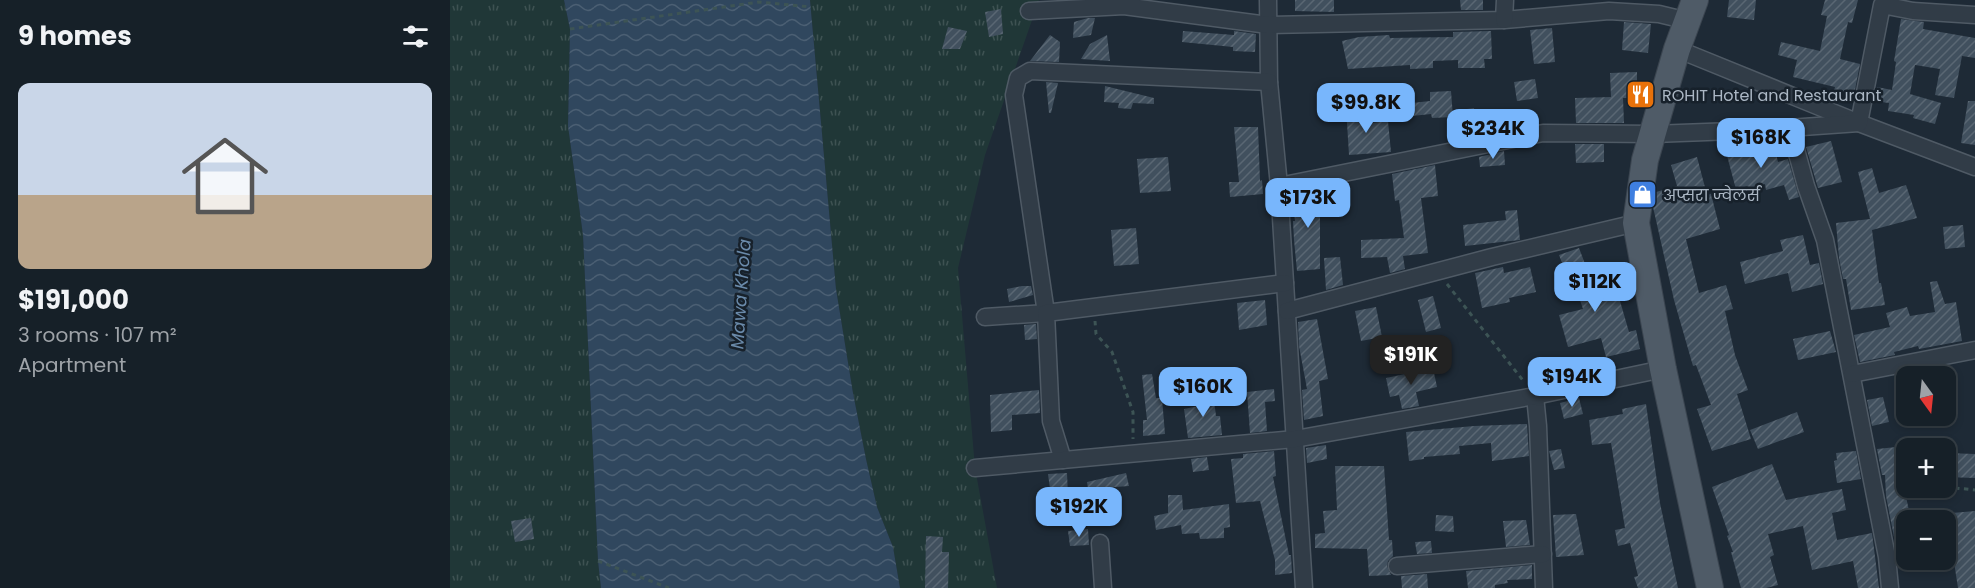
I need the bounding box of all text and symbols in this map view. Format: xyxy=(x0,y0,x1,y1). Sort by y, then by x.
text: 9 homes xyxy=(18,18,132,54)
icon: filters xyxy=(399,20,432,53)
restaurant icon: ROHIT Hotel and Restaurant xyxy=(1625,79,1657,111)
pin: $99.8K xyxy=(1317,83,1415,134)
place label: ROHIT Hotel and Restaurant xyxy=(1662,84,1882,107)
text: $99.8K xyxy=(1331,88,1401,116)
pin: $234K xyxy=(1451,109,1535,160)
text: $234K xyxy=(1461,114,1525,142)
pin: $168K xyxy=(1719,118,1803,169)
icon: home xyxy=(171,122,279,230)
text: $168K xyxy=(1731,123,1791,151)
pin: $173K xyxy=(1266,178,1350,229)
shop icon: अप्सरा ज्वेलर्स xyxy=(1626,179,1658,211)
text: $173K xyxy=(1279,183,1337,211)
place label: अप्सरा ज्वेलर्स xyxy=(1663,184,1763,207)
water label: Mawa Khola xyxy=(724,238,757,350)
pin: $112K xyxy=(1553,262,1637,313)
text: $112K xyxy=(1568,267,1622,295)
text: $191,000 xyxy=(18,282,129,318)
text: 3 rooms · 107 m² xyxy=(18,321,177,349)
pin: $191K xyxy=(1369,335,1453,386)
text: $191K xyxy=(1384,340,1438,368)
text: Apartment xyxy=(18,351,126,379)
pin: $194K xyxy=(1530,357,1614,408)
text: $194K xyxy=(1542,362,1602,390)
north arrow xyxy=(1896,366,1956,426)
map controls xyxy=(1896,366,1956,570)
pin: $160K xyxy=(1161,367,1245,418)
text: $160K xyxy=(1173,372,1233,400)
button: + xyxy=(1896,438,1956,498)
pin: $192K xyxy=(1037,487,1121,538)
text: $192K xyxy=(1050,492,1108,520)
button: − xyxy=(1896,510,1956,570)

